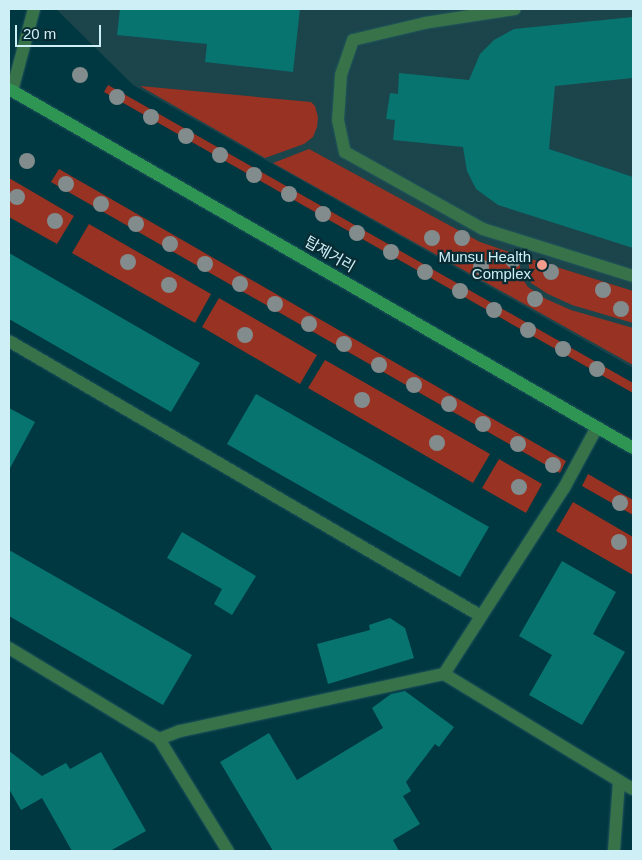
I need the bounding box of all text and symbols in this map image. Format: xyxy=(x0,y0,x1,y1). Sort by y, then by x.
scale bar xyxy=(18,15,104,47)
text: 20 m xyxy=(23,25,56,42)
street label: 탑제거리 xyxy=(302,232,358,276)
place label: Munsu Health Complex xyxy=(438,247,531,282)
marker: Munsu Health Complex xyxy=(535,258,549,272)

